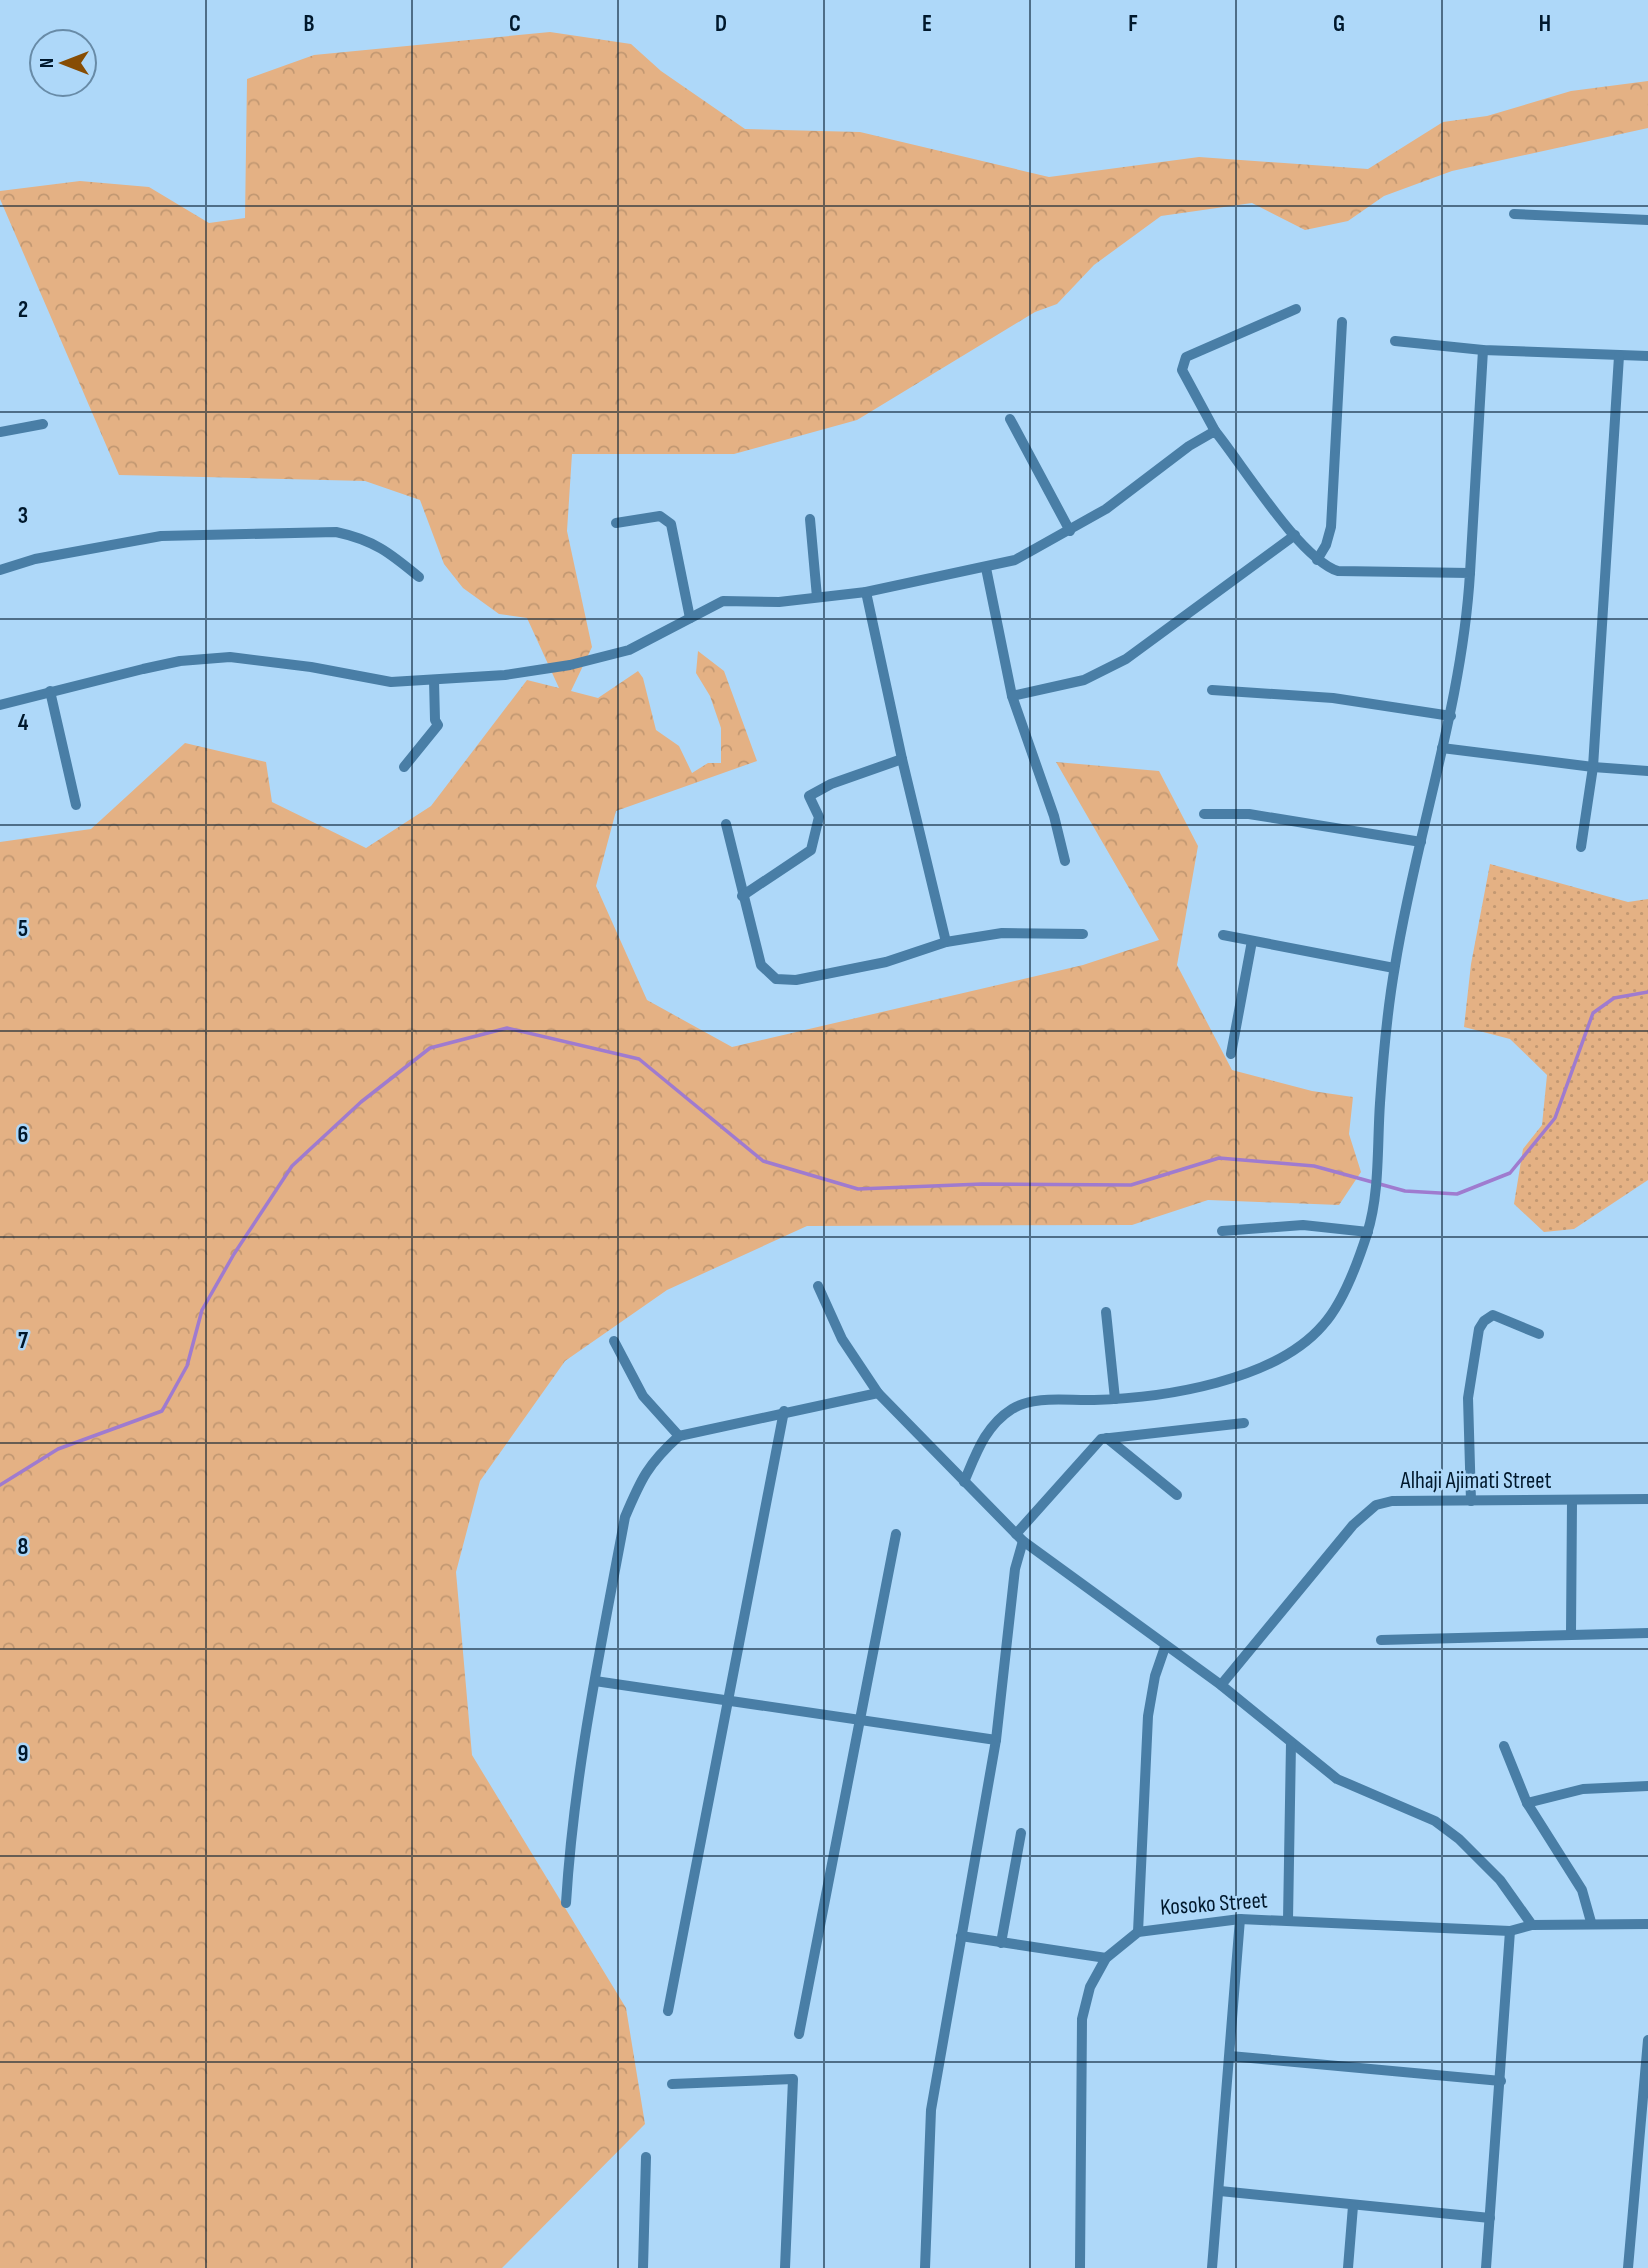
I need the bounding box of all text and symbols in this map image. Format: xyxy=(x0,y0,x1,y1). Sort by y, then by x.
text: B xyxy=(304,10,315,38)
text: C xyxy=(509,10,521,38)
text: D xyxy=(715,10,727,38)
text: E xyxy=(922,10,932,38)
text: F xyxy=(1128,10,1138,38)
text: G xyxy=(1333,10,1345,38)
text: H xyxy=(1539,10,1551,38)
north arrow xyxy=(28,28,98,98)
text: N xyxy=(36,58,59,68)
text: 2 xyxy=(18,296,28,324)
text: 3 xyxy=(18,502,28,530)
text: 4 xyxy=(18,709,29,737)
text: 5 xyxy=(18,915,28,943)
text: 6 xyxy=(18,1121,28,1149)
text: 7 xyxy=(18,1327,28,1355)
street label: Alhaji Ajimati Street xyxy=(1399,1467,1552,1495)
text: 8 xyxy=(18,1533,29,1561)
text: 9 xyxy=(18,1740,28,1768)
street label: Kosoko Street xyxy=(1159,1886,1269,1922)

